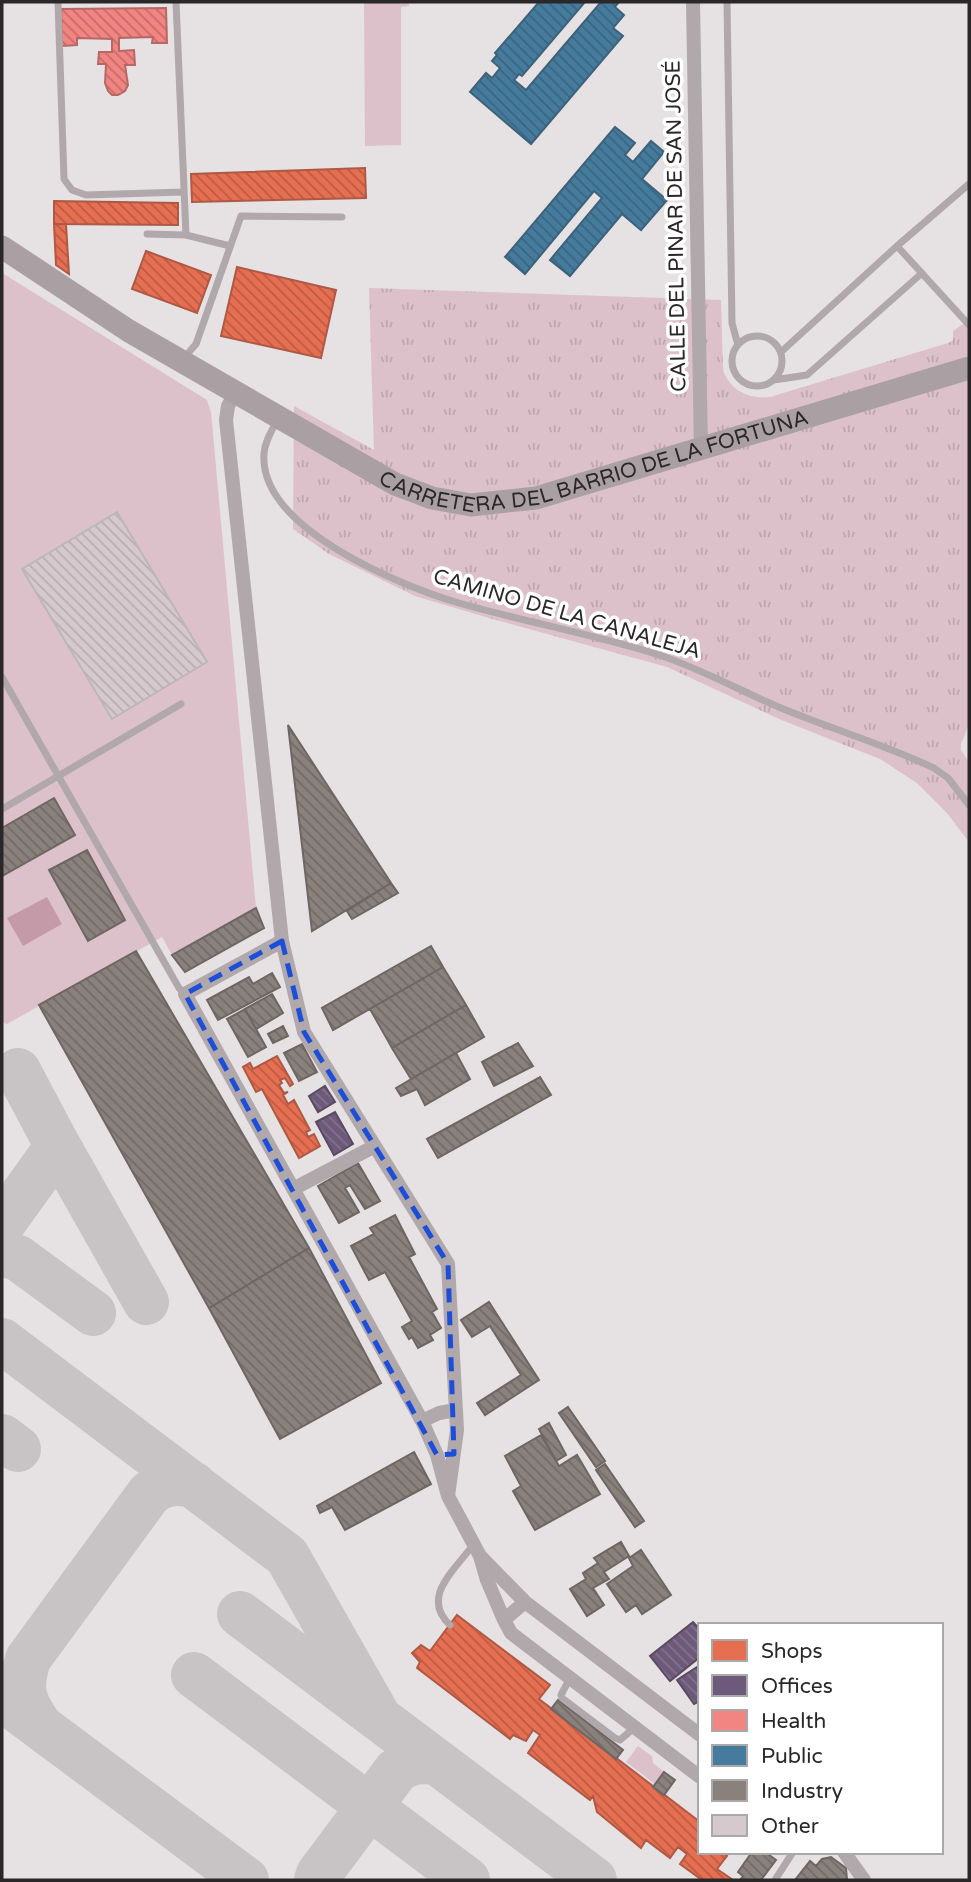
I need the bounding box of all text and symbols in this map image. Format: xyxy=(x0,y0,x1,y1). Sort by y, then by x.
street label: CALLE DEL PINAR DE SAN JOSÉ xyxy=(661,60,691,392)
street label: CARRETERA DEL BARRIO DE LA FORTUNA xyxy=(375,404,811,518)
street label: CAMINO DE LA CANALEJA xyxy=(430,564,704,664)
legend xyxy=(698,1623,943,1854)
text: Shops xyxy=(761,1639,823,1664)
text: Offices xyxy=(761,1674,833,1699)
text: Health xyxy=(761,1709,826,1734)
text: Public xyxy=(761,1744,823,1769)
text: Industry xyxy=(761,1779,843,1804)
text: Other xyxy=(761,1814,819,1839)

